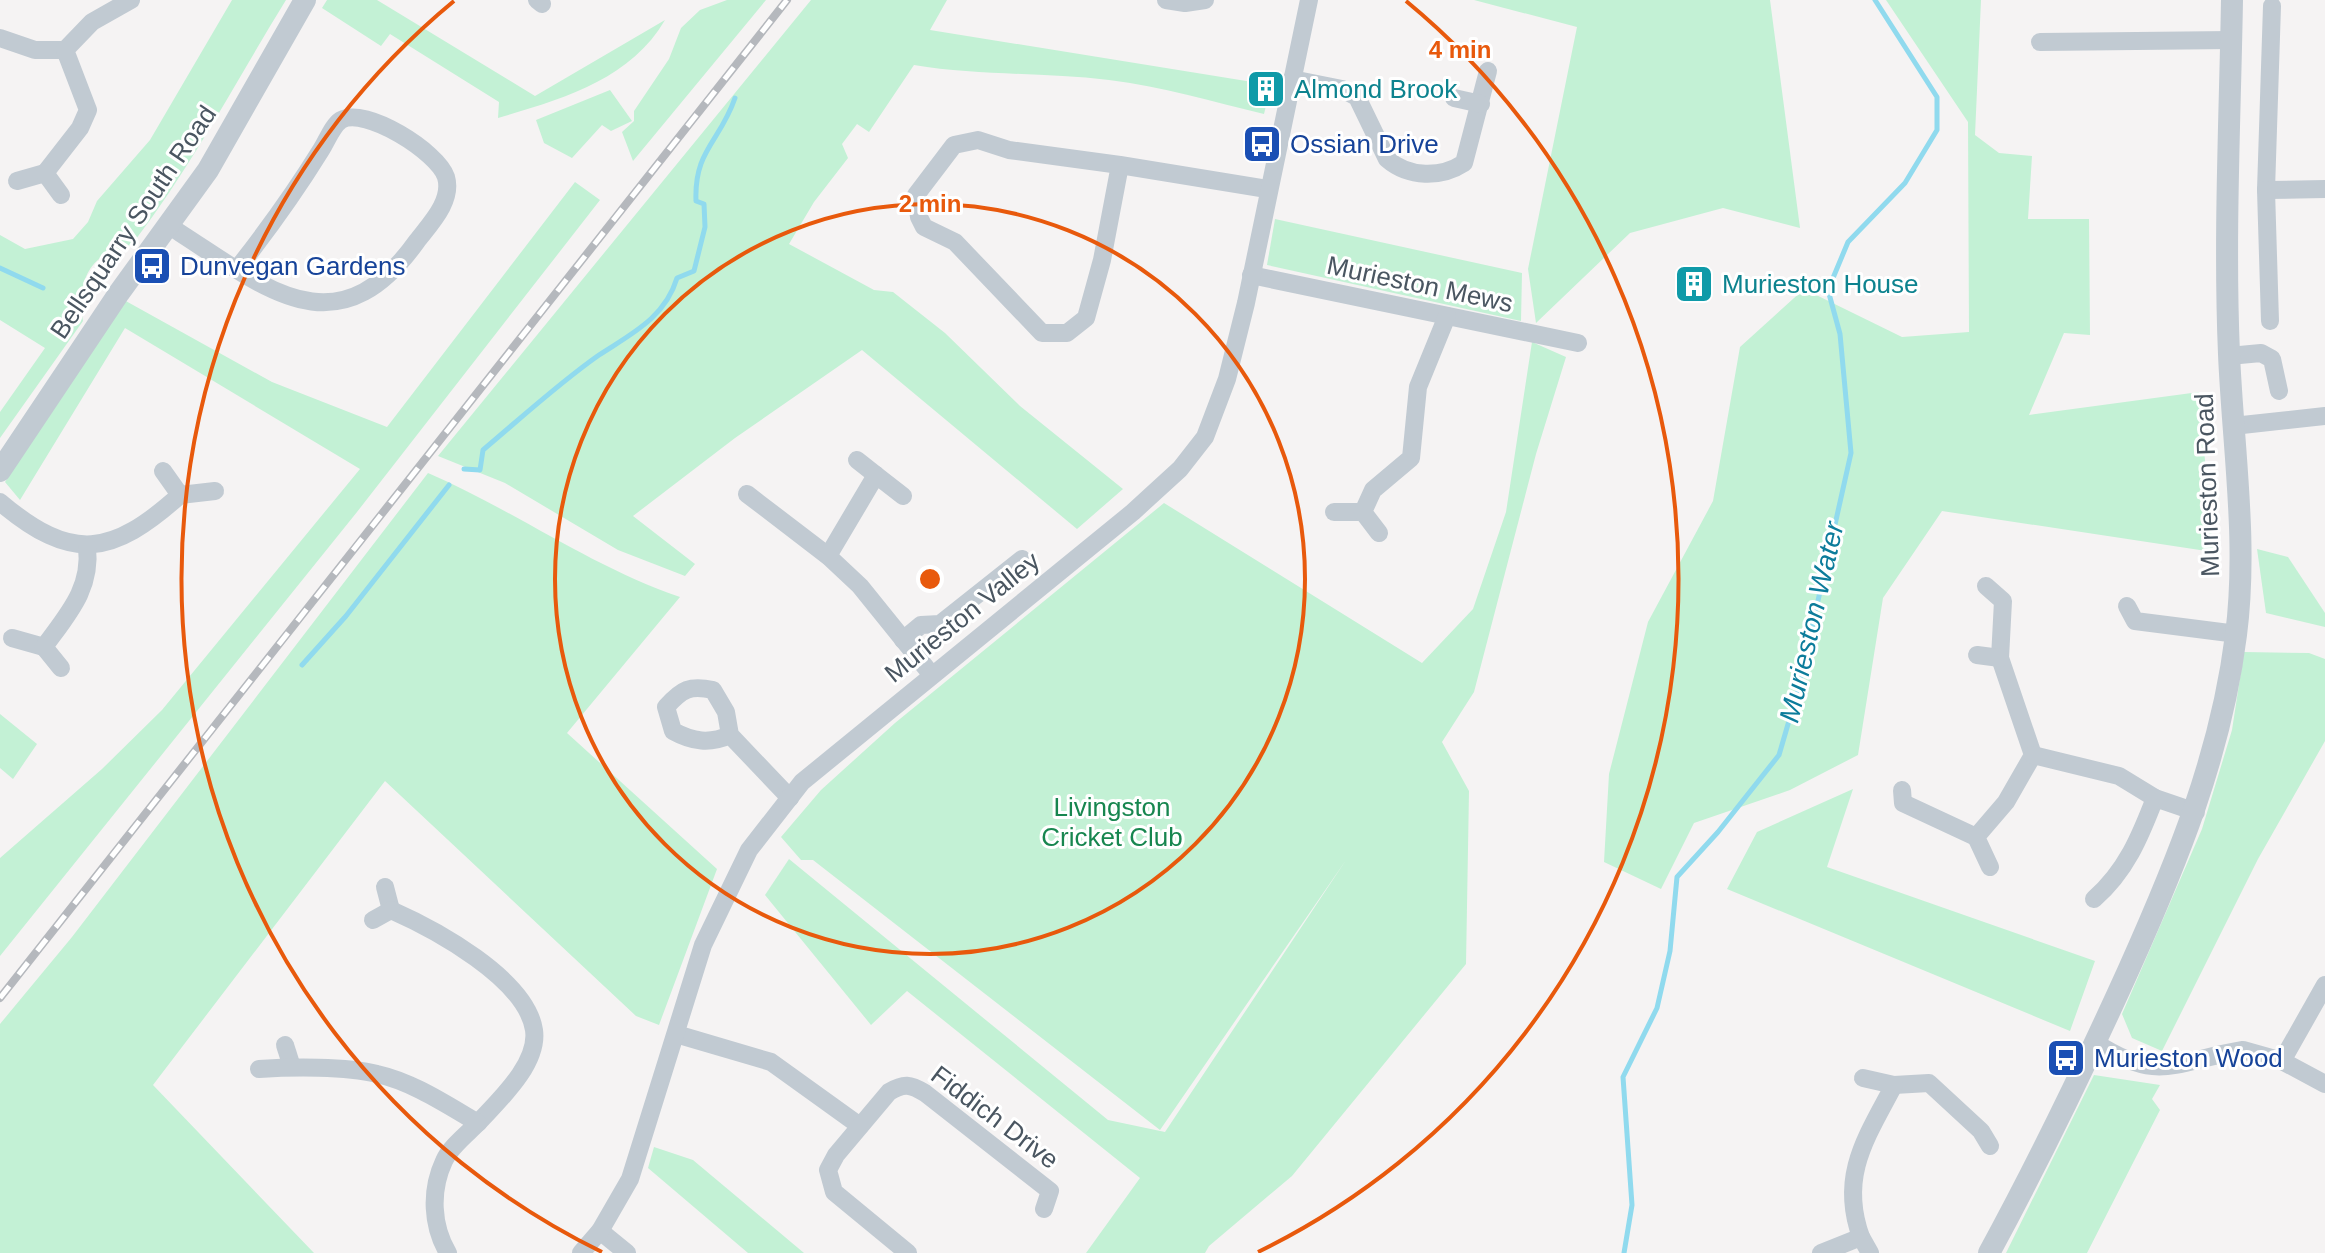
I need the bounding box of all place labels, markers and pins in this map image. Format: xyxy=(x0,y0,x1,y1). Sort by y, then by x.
building icon: Almond Brook xyxy=(1245,68,1287,110)
place label: Almond Brook xyxy=(1294,74,1458,104)
bus stop icon: Ossian Drive xyxy=(1241,123,1283,165)
place label: Ossian Drive xyxy=(1290,129,1439,159)
bus stop icon: Dunvegan Gardens xyxy=(131,245,173,287)
place label: Dunvegan Gardens xyxy=(180,251,405,281)
building icon: Murieston House xyxy=(1673,263,1715,305)
place label: Murieston House xyxy=(1722,269,1919,299)
centre of rings xyxy=(916,565,944,593)
bus stop icon: Murieston Wood xyxy=(2045,1037,2087,1079)
place label: Murieston Wood xyxy=(2094,1043,2283,1073)

